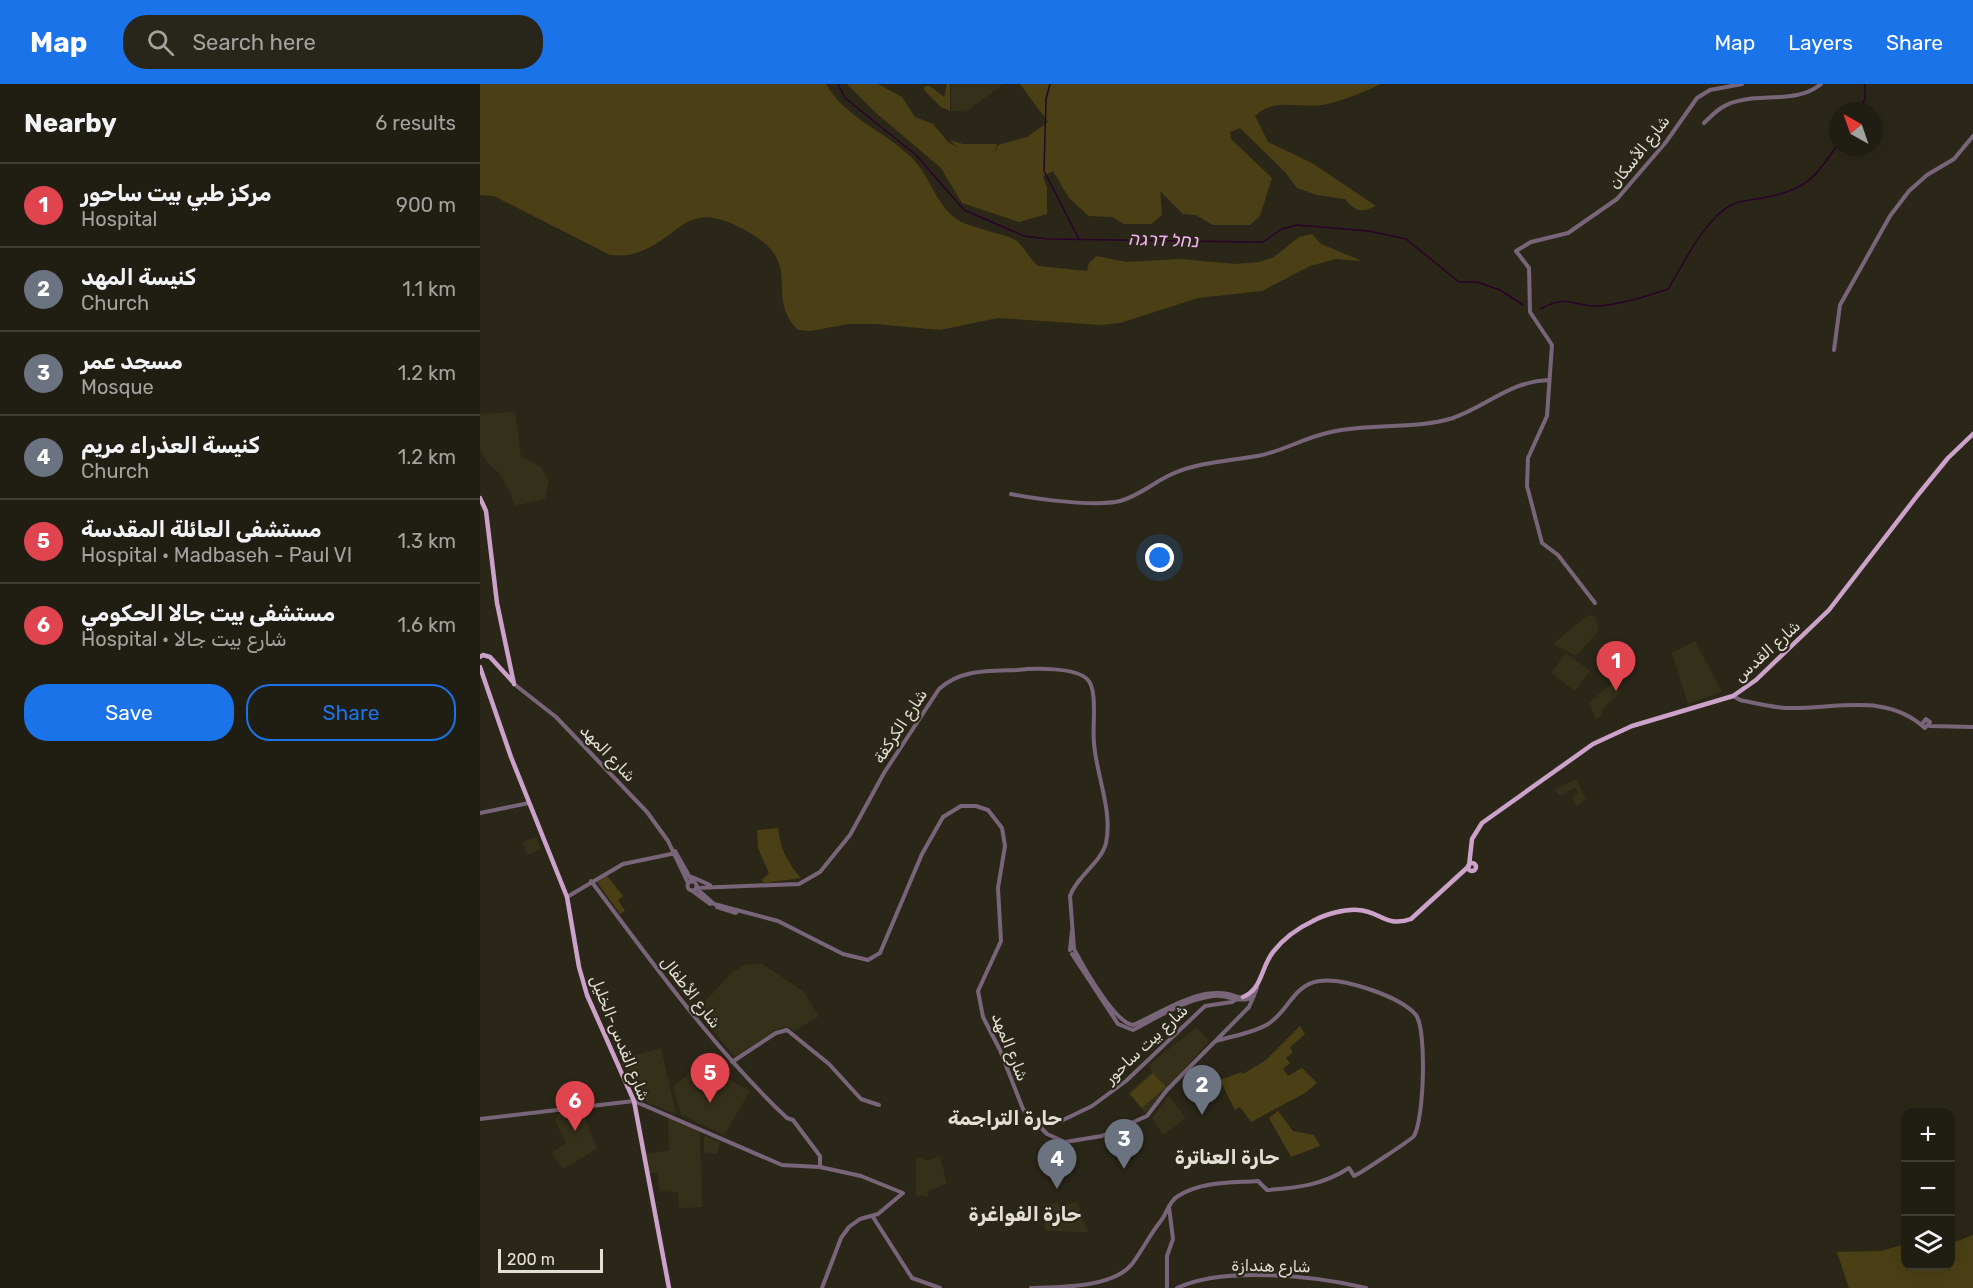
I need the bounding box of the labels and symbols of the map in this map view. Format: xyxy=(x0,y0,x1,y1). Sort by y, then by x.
north arrow xyxy=(1829,102,1883,156)
street label: شارع الأسكان xyxy=(1605,112,1675,194)
water label: נחל דרגה xyxy=(1129,228,1199,252)
your location xyxy=(1145,543,1174,572)
street label: شارع القدس xyxy=(1730,616,1805,687)
pin: 1 xyxy=(1596,642,1636,691)
street label: شارع الكركفة xyxy=(869,685,933,768)
street label: شارع المهد xyxy=(575,721,640,787)
street label: شارع الأطفال xyxy=(655,952,725,1033)
street label: شارع القدس-الخليل xyxy=(584,972,654,1104)
street label: شارع بيت ساحور xyxy=(1100,1001,1193,1090)
street label: شارع المهد xyxy=(986,1010,1032,1085)
pin: 5 xyxy=(690,1054,730,1103)
pin: 2 xyxy=(1182,1066,1222,1115)
pin: 6 xyxy=(556,1082,595,1131)
district label: حارة التراجمة xyxy=(948,1106,1062,1130)
pin: 3 xyxy=(1104,1120,1144,1169)
pin: 4 xyxy=(1038,1140,1076,1189)
district label: حارة العناترة xyxy=(1175,1145,1279,1169)
district label: حارة الفواغرة xyxy=(969,1202,1081,1226)
scale bar xyxy=(498,1246,603,1274)
street label: شارع هندازة xyxy=(1231,1256,1311,1278)

